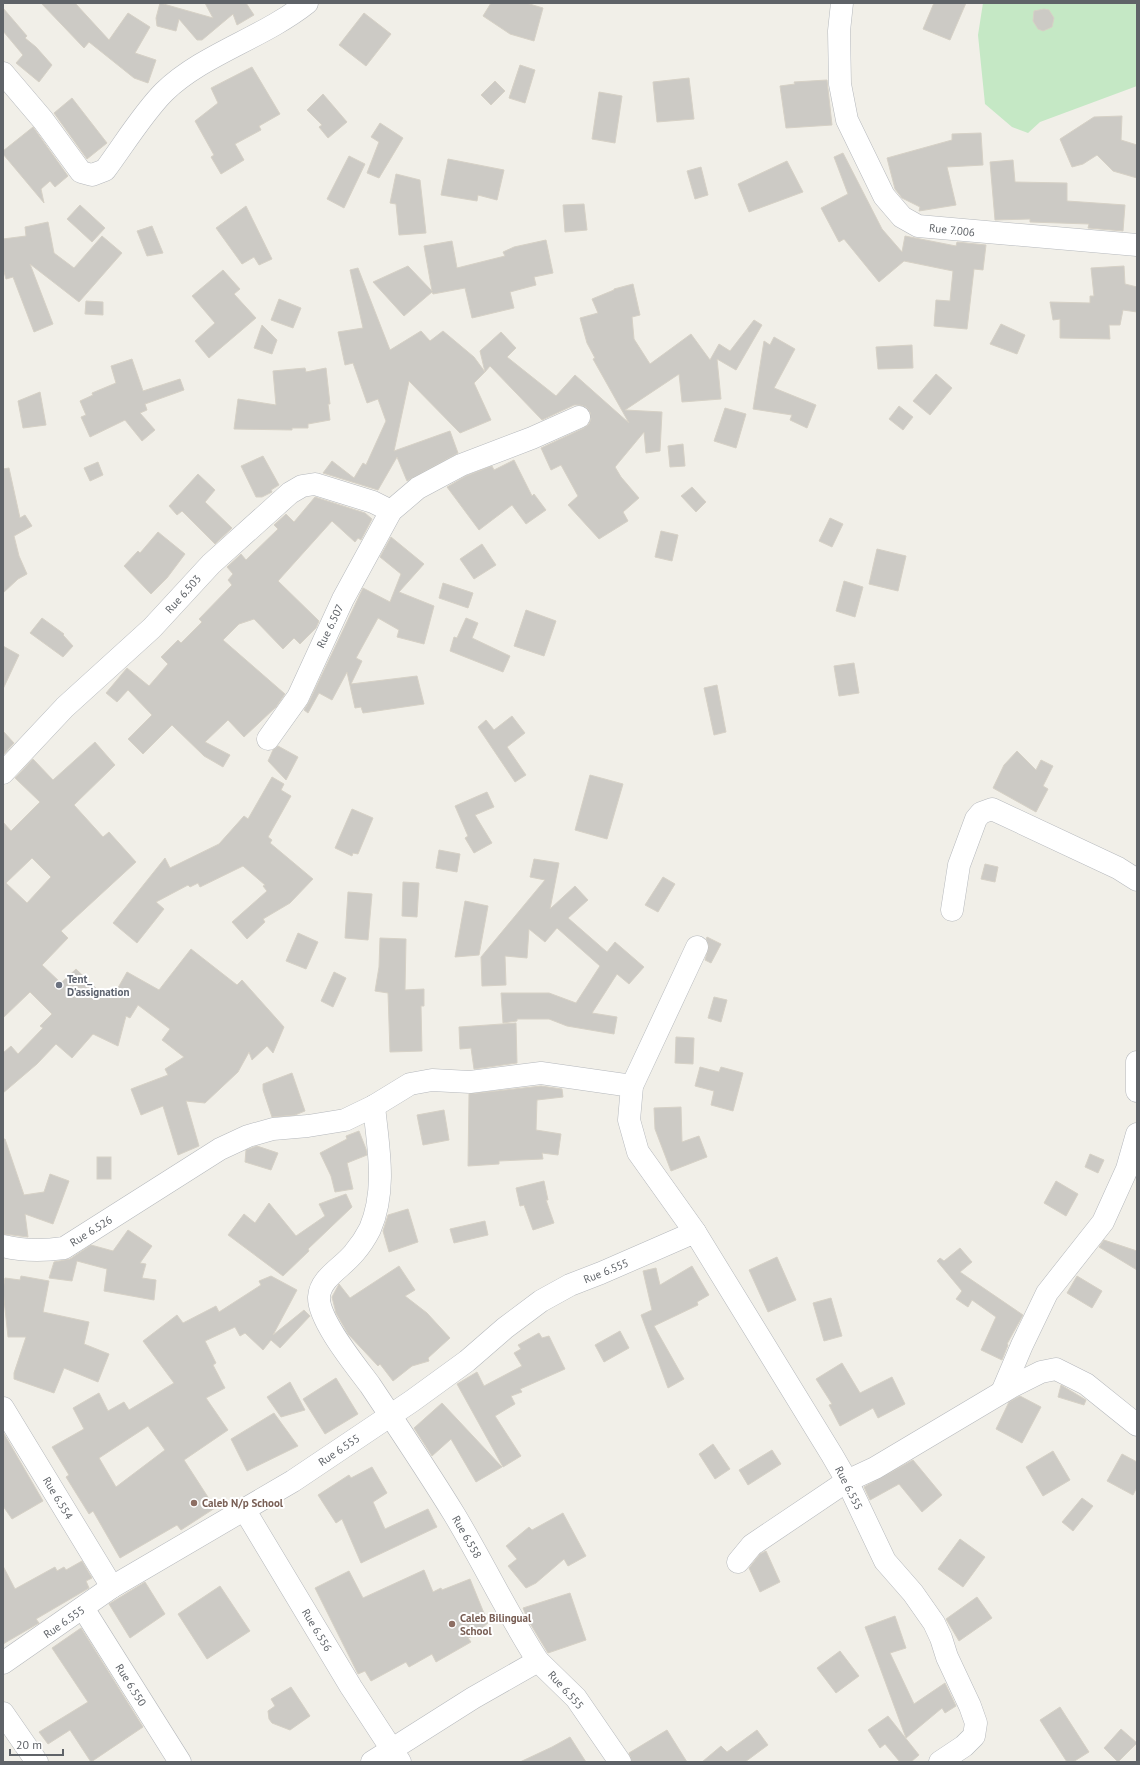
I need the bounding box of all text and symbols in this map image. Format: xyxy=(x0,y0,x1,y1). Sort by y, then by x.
street label: Rue 7.006 xyxy=(928,221,976,239)
street label: Rue 6.503 xyxy=(162,572,204,616)
street label: Rue 6.507 xyxy=(313,602,347,650)
place label: Tent_ D'assignation xyxy=(67,972,129,999)
marker: Tent_ D'assignation xyxy=(54,980,64,990)
street label: Rue 6.526 xyxy=(67,1213,115,1249)
street label: Rue 6.555 xyxy=(581,1256,631,1286)
street label: Rue 6.555 xyxy=(316,1431,362,1469)
street label: Rue 6.555 xyxy=(832,1464,866,1512)
street label: Rue 6.554 xyxy=(40,1474,76,1522)
place label: Caleb N/p School xyxy=(202,1496,284,1510)
marker: Caleb N/p School xyxy=(189,1498,199,1508)
street label: Rue 6.558 xyxy=(449,1513,485,1561)
street label: Rue 6.555 xyxy=(41,1603,87,1641)
street label: Rue 6.556 xyxy=(299,1606,335,1654)
place label: Caleb Bilingual School xyxy=(460,1611,532,1638)
marker: Caleb Bilingual School xyxy=(447,1619,457,1629)
street label: Rue 6.550 xyxy=(113,1661,149,1709)
street label: Rue 6.555 xyxy=(545,1668,587,1712)
scale bar xyxy=(10,1731,63,1757)
text: 20 m xyxy=(16,1737,42,1752)

